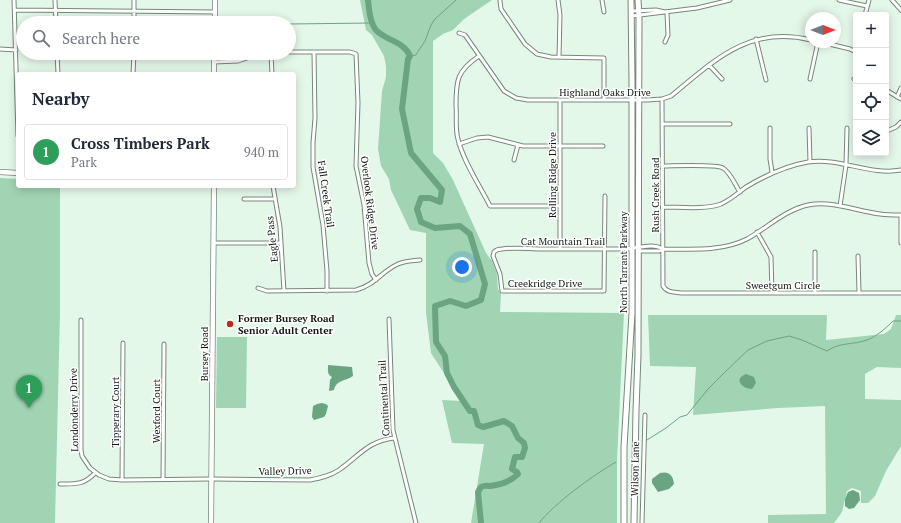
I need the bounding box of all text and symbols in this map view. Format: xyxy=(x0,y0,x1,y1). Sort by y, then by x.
north arrow xyxy=(805,12,841,48)
map controls xyxy=(853,12,889,156)
button: + xyxy=(853,12,889,48)
search box xyxy=(16,16,296,60)
icon: search xyxy=(30,27,52,49)
text: Search here xyxy=(62,28,140,48)
button: − xyxy=(853,48,889,84)
button: locate xyxy=(853,84,889,120)
street label: Highland Oaks Drive xyxy=(559,86,651,99)
text: Nearby xyxy=(32,87,90,110)
button: layers xyxy=(853,120,889,156)
street label: Rolling Ridge Drive xyxy=(546,132,559,218)
text: Cross Timbers Park xyxy=(71,133,210,153)
text: 1 xyxy=(42,143,50,161)
text: 940 m xyxy=(244,143,279,161)
text: Park xyxy=(71,153,97,171)
street label: Overlook Ridge Drive xyxy=(358,155,382,251)
street label: Rush Creek Road xyxy=(649,157,662,232)
street label: Fall Creek Trail xyxy=(315,160,337,228)
street label: North Tarrant Parkway xyxy=(617,210,630,313)
street label: Eagle Pass xyxy=(263,215,281,263)
street label: Cat Mountain Trail xyxy=(521,235,605,248)
your location xyxy=(452,257,472,277)
street label: Creekridge Drive xyxy=(508,277,582,290)
street label: Sweetgum Circle xyxy=(746,279,820,292)
place label: Former Bursey Road Senior Adult Center xyxy=(238,312,335,337)
marker: Former Bursey Road Senior Adult Center xyxy=(225,319,235,329)
street label: Bursey Road xyxy=(198,326,211,381)
street label: Continental Trail xyxy=(376,360,392,436)
street label: Londonderry Drive xyxy=(67,368,81,452)
pin: 1 xyxy=(16,375,42,408)
street label: Tipperary Court xyxy=(109,376,122,447)
street label: Wexford Court xyxy=(150,379,163,443)
street label: Wilson Lane xyxy=(628,441,642,497)
street label: Valley Drive xyxy=(258,464,312,478)

